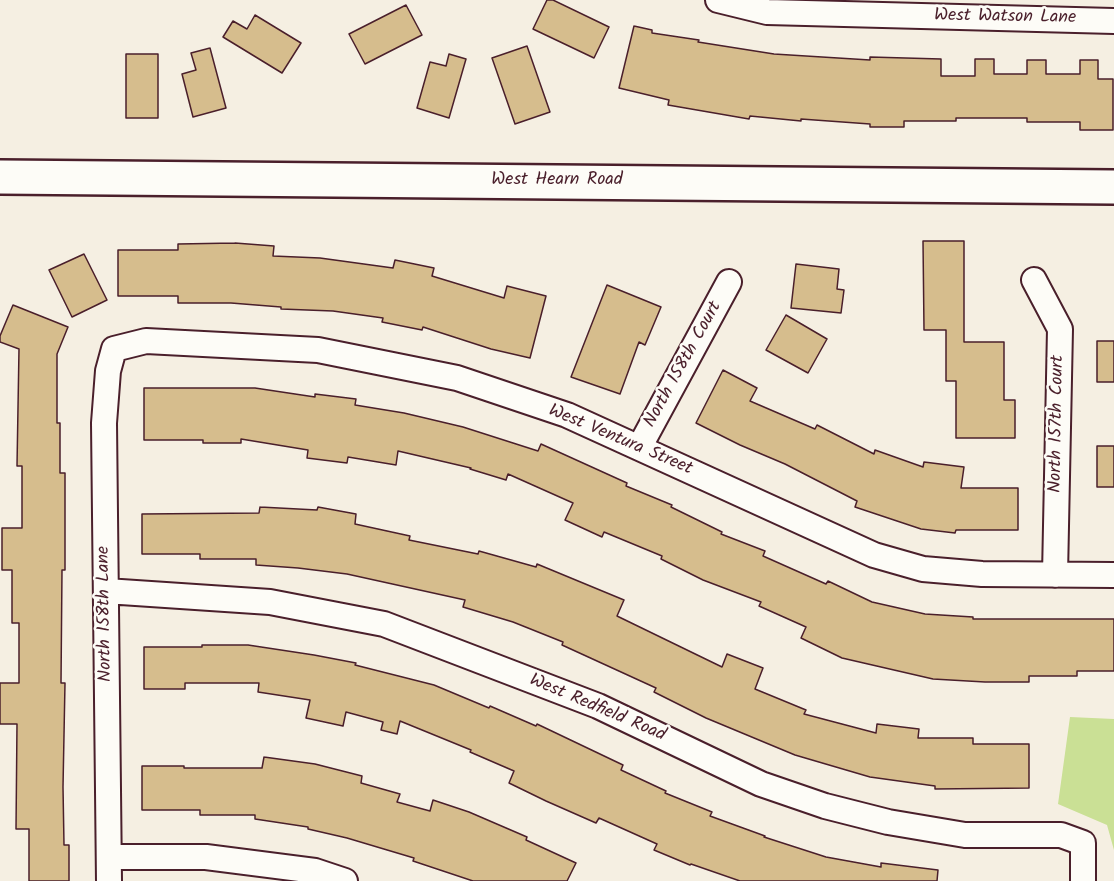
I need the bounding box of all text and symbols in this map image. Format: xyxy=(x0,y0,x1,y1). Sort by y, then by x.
street label: West Watson Lane xyxy=(934,6,1076,30)
street label: West Hearn Road xyxy=(491,170,623,192)
street label: North 158th Court xyxy=(640,298,728,432)
street label: North 157th Court xyxy=(1046,355,1070,493)
street label: West Ventura Street xyxy=(545,401,695,481)
street label: North 158th Lane xyxy=(94,546,118,682)
street label: West Redfield Road xyxy=(526,671,668,747)

